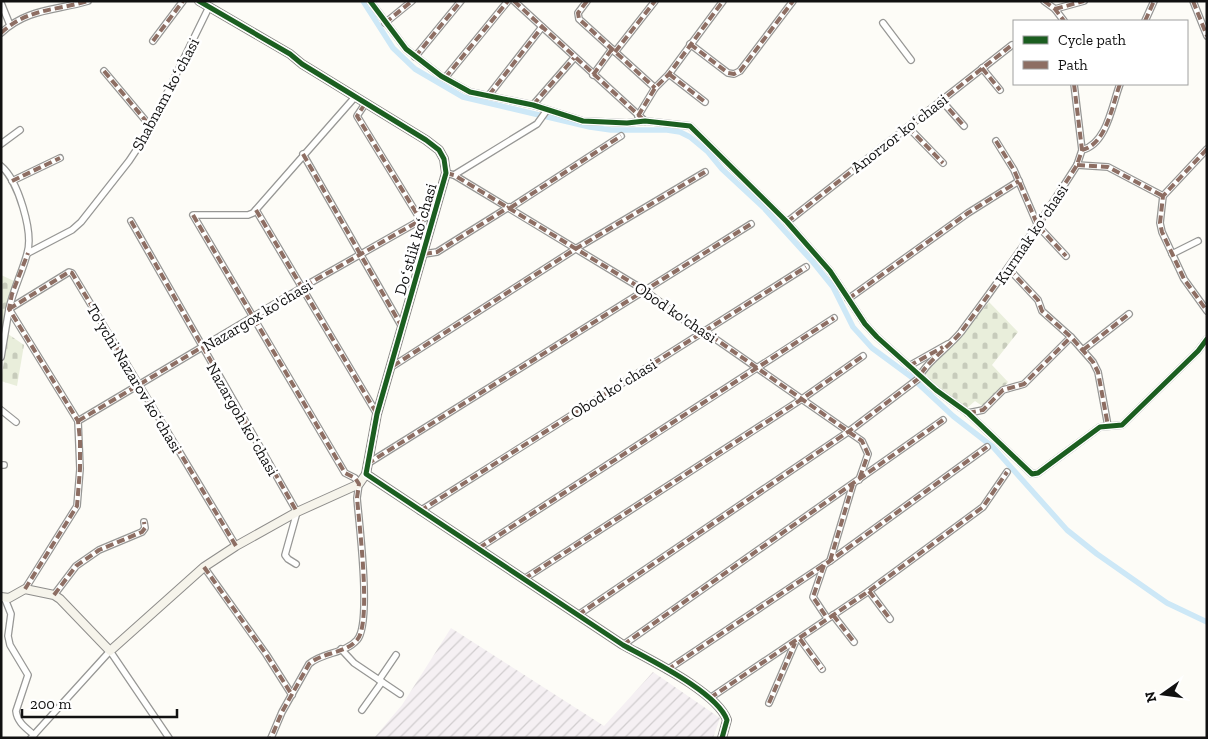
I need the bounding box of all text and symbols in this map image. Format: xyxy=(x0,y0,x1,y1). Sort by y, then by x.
legend xyxy=(1013,20,1188,85)
text: Cycle path xyxy=(1058,31,1127,49)
street label: Shabnam koʻchasi xyxy=(128,34,203,154)
text: Path xyxy=(1058,56,1088,74)
street label: Anorzor koʻchasi xyxy=(847,89,952,177)
street label: Doʻstlik koʻchasi xyxy=(390,180,441,297)
street label: Kurmak koʻchasi xyxy=(991,180,1072,288)
street label: Nazargox ko'chasi xyxy=(199,275,316,356)
street label: Obod ko'chasi xyxy=(631,278,721,347)
street label: To'ychi Nazarov koʻchasi xyxy=(83,301,187,456)
street label: Obod koʻchasi xyxy=(567,354,660,422)
street label: Nazargoh koʻchasi xyxy=(202,359,283,480)
north arrow xyxy=(1138,669,1188,719)
scale bar xyxy=(22,686,178,718)
text: N xyxy=(1141,689,1160,704)
text: 200 m xyxy=(30,695,71,713)

